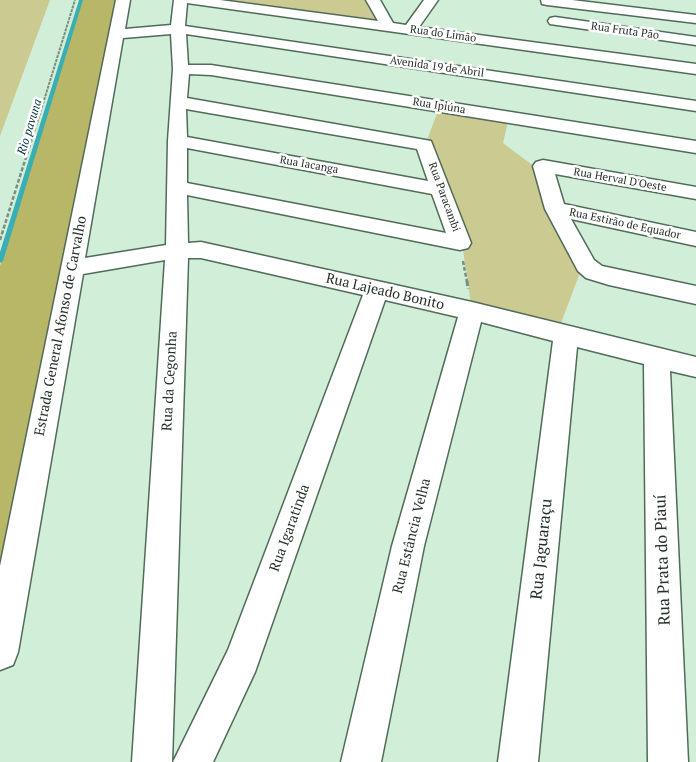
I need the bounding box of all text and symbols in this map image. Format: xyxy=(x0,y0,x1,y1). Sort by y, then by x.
street label: Rua Fruta Pão xyxy=(590,20,660,42)
street label: Rua do Limão xyxy=(409,23,477,45)
street label: Avenida 19 de Abril xyxy=(389,54,485,80)
street label: Rua Ipiúna xyxy=(412,95,466,117)
water label: Rio pavuna xyxy=(15,97,45,157)
street label: Rua Iacanga xyxy=(279,153,339,177)
street label: Rua Paracambi xyxy=(425,160,463,234)
street label: Rua Herval D'Oeste xyxy=(572,165,668,195)
street label: Rua Estirão de Equador xyxy=(568,206,682,242)
street label: Estrada General Afonso de Carvalho xyxy=(31,215,91,437)
street label: Rua Lajeado Bonito xyxy=(324,270,446,314)
street label: Rua da Cegonha xyxy=(159,331,181,431)
street label: Rua Estância Velha xyxy=(390,477,434,595)
street label: Rua Igaratinda xyxy=(266,482,314,574)
street label: Rua Prata do Piauí xyxy=(651,494,675,626)
street label: Rua Jaguaraçu xyxy=(527,498,557,600)

